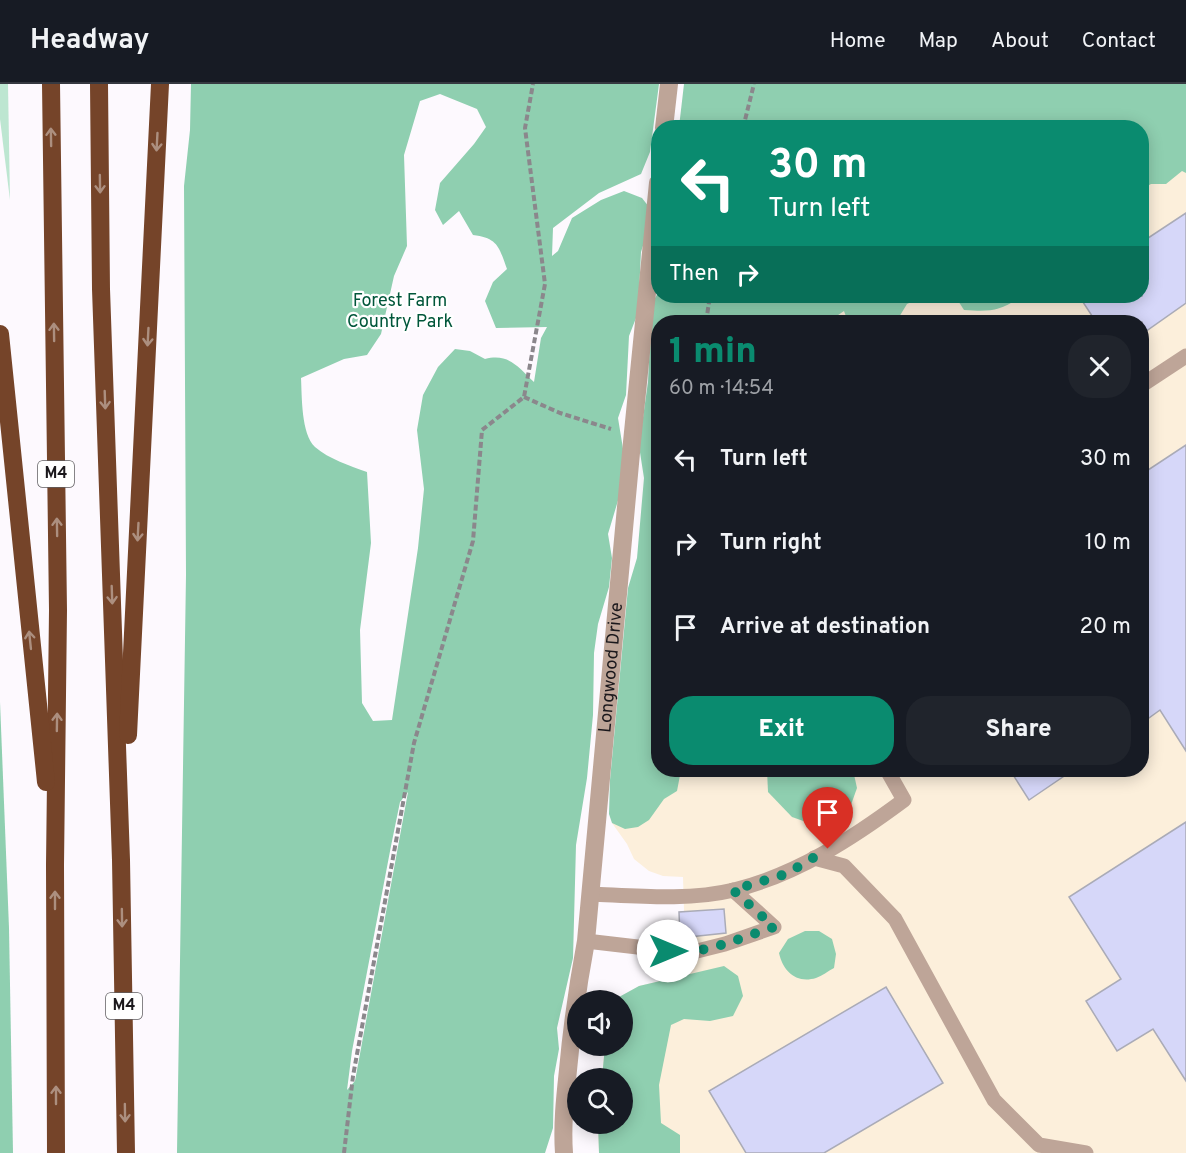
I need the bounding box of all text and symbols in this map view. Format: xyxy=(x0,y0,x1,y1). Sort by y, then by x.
text: Headway xyxy=(30,23,149,59)
text: Home xyxy=(830,28,886,55)
text: Map xyxy=(919,28,958,55)
text: About xyxy=(991,28,1049,55)
text: Contact xyxy=(1082,28,1156,55)
one-way arrow xyxy=(46,128,57,148)
one-way arrow xyxy=(152,132,163,152)
text: 30 m xyxy=(768,140,867,193)
icon: left xyxy=(669,144,747,222)
one-way arrow xyxy=(94,174,106,194)
text: Turn left xyxy=(768,192,870,226)
icon: right xyxy=(731,258,764,291)
text: Then xyxy=(669,261,719,288)
park label: Forest Farm Country Park xyxy=(347,290,453,334)
one-way arrow xyxy=(48,323,60,343)
one-way arrow xyxy=(142,327,153,347)
text: 1 min xyxy=(669,330,757,376)
button: close xyxy=(1068,335,1131,398)
text: 60 m · 14:54 xyxy=(669,376,774,402)
one-way arrow xyxy=(100,390,111,410)
icon: left xyxy=(669,443,702,476)
text: Turn left xyxy=(720,446,808,473)
text: 30 m xyxy=(1080,446,1131,473)
road number: M4 xyxy=(38,461,74,487)
one-way arrow xyxy=(51,518,63,538)
one-way arrow xyxy=(132,521,143,541)
icon: right xyxy=(669,527,702,560)
text: Turn right xyxy=(720,530,822,557)
text: 10 m xyxy=(1085,530,1131,557)
one-way arrow xyxy=(106,585,118,605)
street label: Longwood Drive xyxy=(594,601,629,734)
icon: arrive xyxy=(669,611,702,644)
text: Arrive at destination xyxy=(720,614,930,641)
text: 20 m xyxy=(1080,614,1131,641)
one-way arrow xyxy=(25,630,36,650)
button: Exit xyxy=(669,696,894,765)
button: Share xyxy=(906,696,1131,765)
one-way arrow xyxy=(51,713,62,733)
pin xyxy=(802,787,853,849)
icon: arrive xyxy=(811,796,844,829)
one-way arrow xyxy=(49,890,61,910)
one-way arrow xyxy=(116,908,128,928)
position arrow xyxy=(636,919,700,983)
map controls xyxy=(567,990,633,1134)
button: sound xyxy=(567,990,633,1056)
road number: M4 xyxy=(106,993,142,1019)
button: search xyxy=(567,1068,633,1134)
one-way arrow xyxy=(50,1085,62,1105)
one-way arrow xyxy=(119,1103,131,1123)

